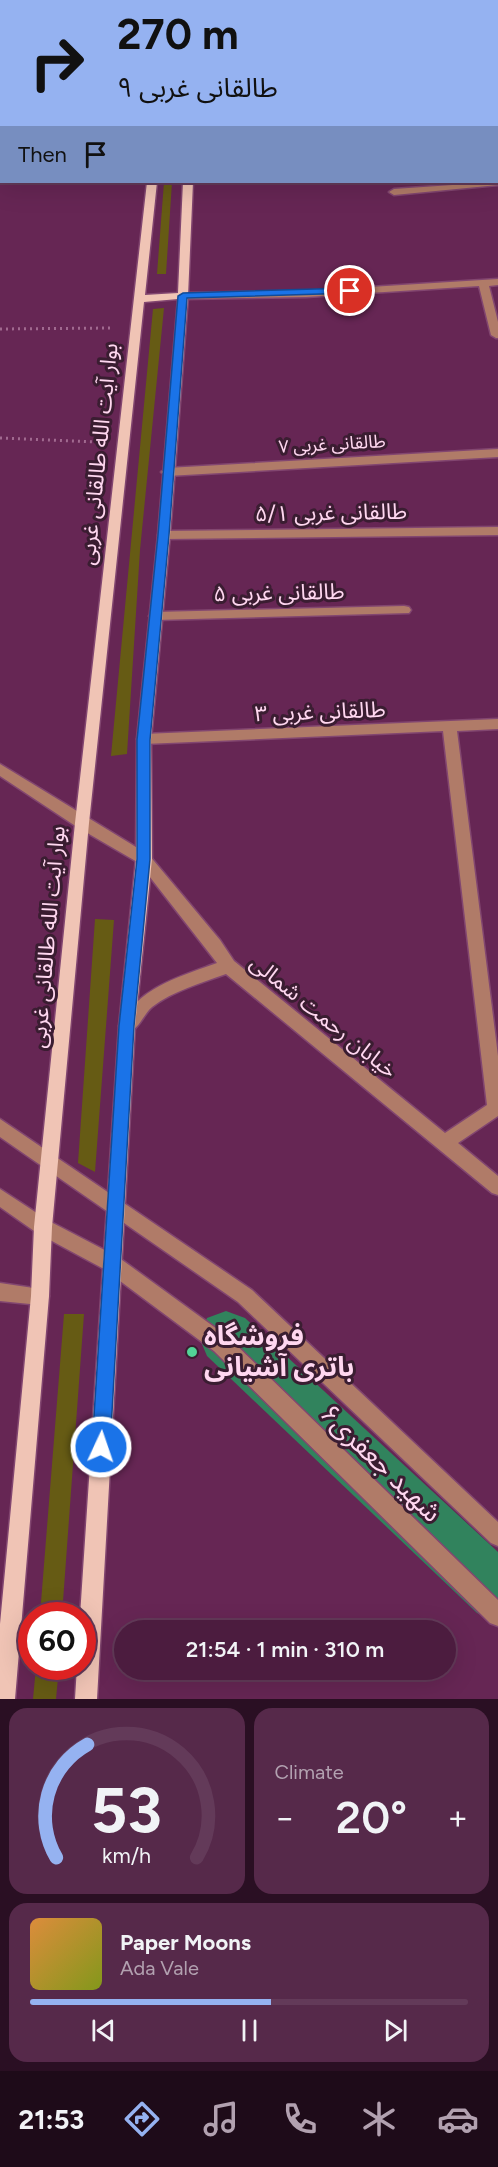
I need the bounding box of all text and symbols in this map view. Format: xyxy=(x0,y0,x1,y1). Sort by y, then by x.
text: 270 m xyxy=(117,9,239,60)
icon: right xyxy=(18,24,96,102)
text: طالقانی غربی ۹ xyxy=(117,71,278,104)
icon: arrive xyxy=(79,138,112,171)
text: Then xyxy=(18,141,67,168)
pin xyxy=(324,265,375,316)
icon: arrive xyxy=(333,274,366,307)
street label: بوار آیت الله طالقانی غربی xyxy=(73,342,124,566)
street label: طالقانی غربی ۷ xyxy=(278,430,386,458)
street label: طالقانی غربی ۵/۱ xyxy=(255,498,407,527)
street label: طالقانی غربی ۵ xyxy=(213,578,345,607)
street label: طالقانی غربی ۳ xyxy=(254,696,386,727)
street label: بوار آیت الله طالقانی غربی xyxy=(24,825,71,1049)
street label: خیابان رحمت شمالی xyxy=(245,949,403,1084)
place label: فروشگاه باتری آشیانی xyxy=(204,1319,354,1383)
marker: فروشگاه باتری آشیانی xyxy=(185,1345,199,1359)
street label: شهید جعفری۶ xyxy=(314,1397,449,1529)
position arrow xyxy=(69,1415,133,1479)
speed limit sign: 60 xyxy=(18,1602,96,1680)
text: 21:54 · 1 min · 310 m xyxy=(186,1636,384,1663)
text: Climate xyxy=(275,1760,344,1784)
text: 53 xyxy=(91,1773,162,1848)
text: 20° xyxy=(335,1790,407,1844)
text: − xyxy=(275,1798,295,1837)
text: + xyxy=(447,1798,468,1837)
text: km/h xyxy=(102,1843,151,1868)
text: Paper Moons xyxy=(120,1929,251,1956)
text: Ada Vale xyxy=(120,1956,199,1980)
icon: previous xyxy=(87,2014,120,2047)
icon: pause xyxy=(233,2014,266,2047)
icon: next xyxy=(379,2014,412,2047)
icon: directions xyxy=(121,2098,163,2140)
icon: music xyxy=(200,2098,242,2140)
icon: phone xyxy=(279,2098,321,2140)
icon: climate xyxy=(358,2098,400,2140)
icon: car xyxy=(437,2098,479,2140)
text: 21:53 xyxy=(19,2103,84,2136)

